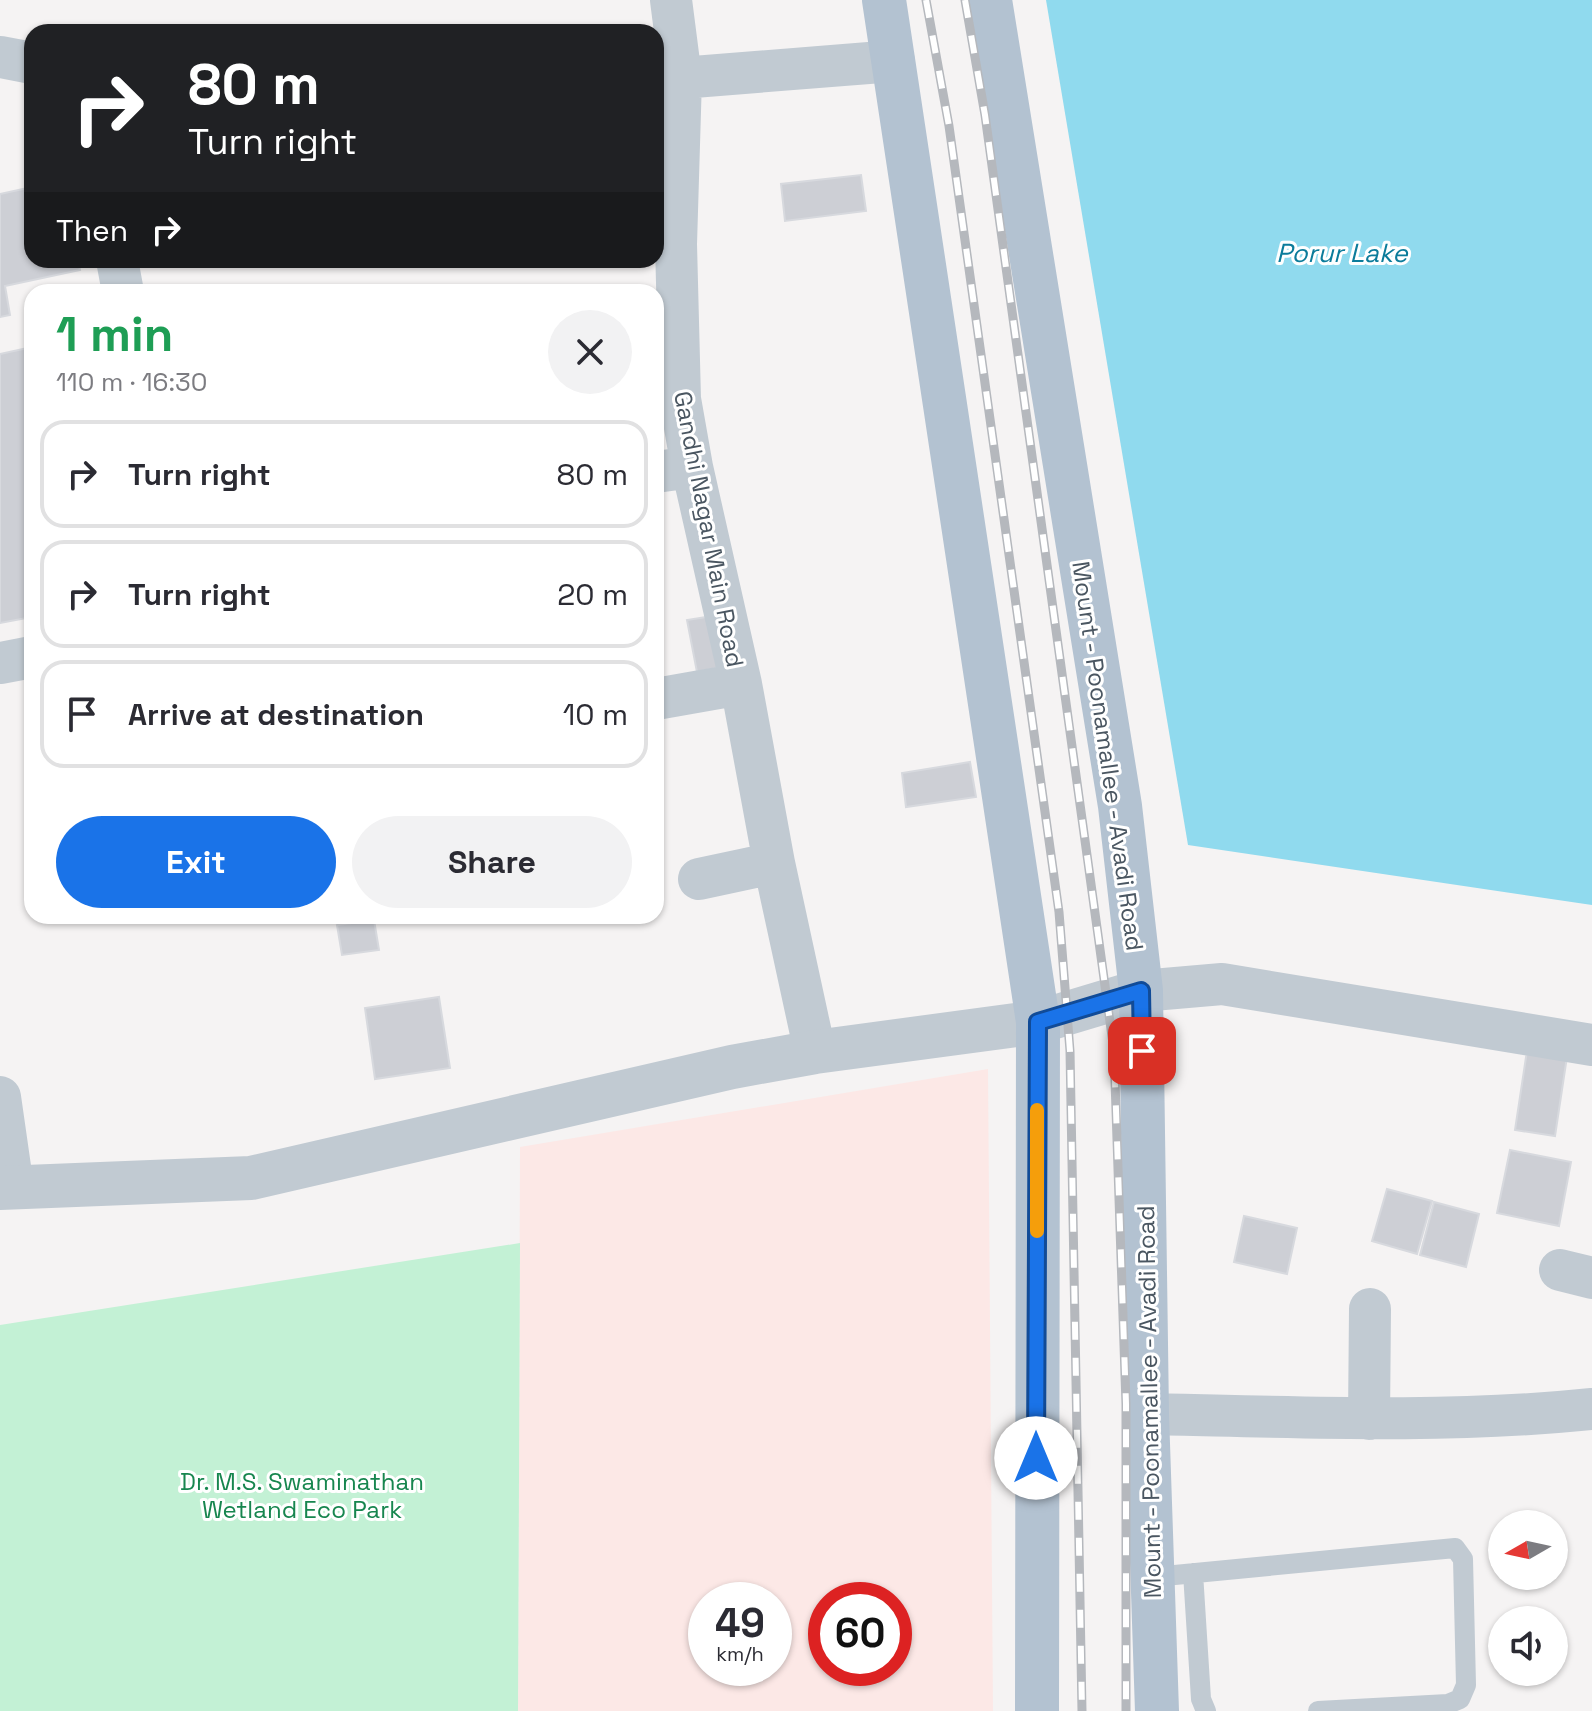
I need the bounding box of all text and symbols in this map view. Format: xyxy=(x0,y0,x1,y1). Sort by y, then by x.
text: 80 m xyxy=(188,49,320,120)
icon: right xyxy=(56,56,160,160)
text: Turn right xyxy=(188,119,357,165)
icon: right xyxy=(144,208,188,252)
text: Then xyxy=(56,211,128,250)
water label: Porur Lake xyxy=(1276,236,1409,270)
text: 1 min xyxy=(56,304,173,365)
button: close xyxy=(548,310,632,394)
text: 110 m · 16:30 xyxy=(56,365,207,399)
street label: Gandhi Nagar Main Road xyxy=(667,388,751,670)
icon: right xyxy=(60,452,104,496)
text: Turn right xyxy=(128,455,271,494)
text: 80 m xyxy=(557,455,628,494)
street label: Mount - Poonamallee - Avadi Road xyxy=(1065,559,1151,953)
icon: right xyxy=(60,572,104,616)
text: Turn right xyxy=(128,575,271,614)
text: 20 m xyxy=(557,575,628,614)
icon: arrive xyxy=(60,692,104,736)
text: Arrive at destination xyxy=(128,695,424,734)
text: 10 m xyxy=(563,695,628,734)
button: Exit xyxy=(56,816,336,908)
button: Share xyxy=(352,816,632,908)
pin xyxy=(1108,1017,1176,1085)
icon: arrive xyxy=(1120,1029,1164,1073)
street label: Mount - Poonamallee - Avadi Road xyxy=(1130,1205,1168,1599)
position arrow xyxy=(994,1416,1078,1500)
park label: Dr. M.S. Swaminathan Wetland Eco Park xyxy=(180,1466,424,1525)
north arrow xyxy=(1488,1510,1568,1590)
map controls xyxy=(1488,1510,1568,1686)
speed limit sign: 60 xyxy=(808,1582,912,1686)
text: 49 xyxy=(715,1598,765,1649)
button: sound xyxy=(1488,1606,1568,1686)
text: km/h xyxy=(716,1641,764,1667)

